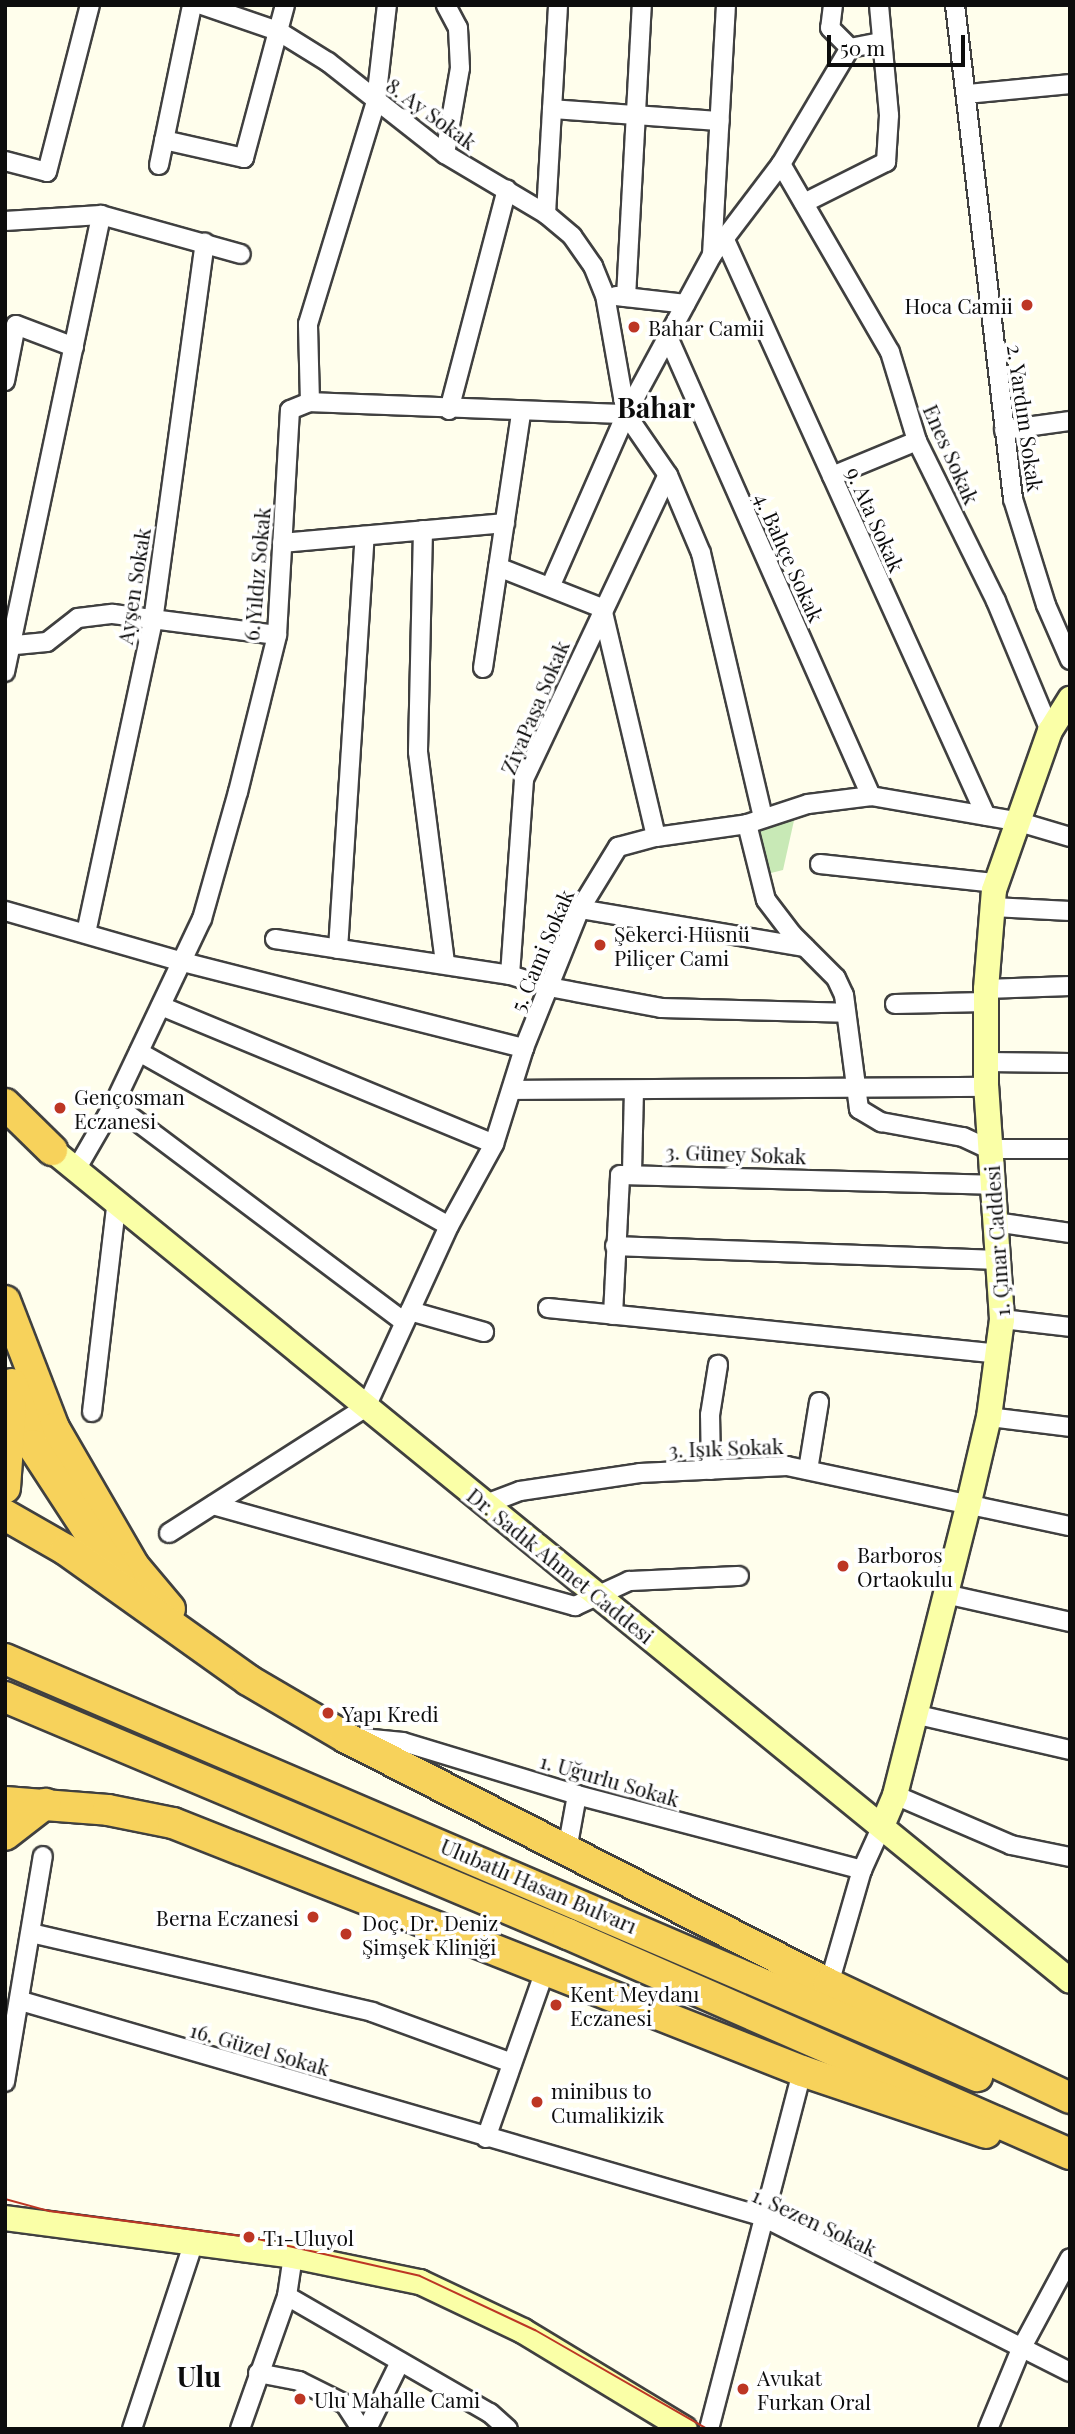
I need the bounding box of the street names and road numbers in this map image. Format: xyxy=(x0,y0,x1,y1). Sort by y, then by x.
street label: 8. Ay Sokak xyxy=(382,72,482,154)
street label: 2. Yardım Sokak xyxy=(1003,342,1049,494)
street label: Enes Sokak xyxy=(919,400,985,508)
street label: 9. Ata Sokak xyxy=(841,462,911,576)
street label: 4. Bahçe Sokak xyxy=(750,488,830,626)
street label: 6. Yıldız Sokak xyxy=(238,506,274,642)
street label: Ayşen Sokak xyxy=(111,526,155,646)
street label: ZiyaPaşa Sokak xyxy=(494,636,574,778)
street label: 5. Cami Sokak xyxy=(504,885,578,1015)
street label: 3. Güney Sokak xyxy=(665,1138,807,1168)
street label: 1. Çınar Caddesi xyxy=(978,1164,1014,1318)
street label: 3. Işık Sokak xyxy=(668,1432,784,1462)
street label: Dr. Sadık Ahmet Caddesi xyxy=(462,1482,660,1648)
street label: 1. Uğurlu Sokak xyxy=(537,1747,683,1811)
street label: Ulubatlı Hasan Bulvarı xyxy=(437,1832,641,1938)
street label: 16. Güzel Sokak xyxy=(187,2016,333,2080)
street label: 1. Sezen Sokak xyxy=(749,2181,881,2261)

